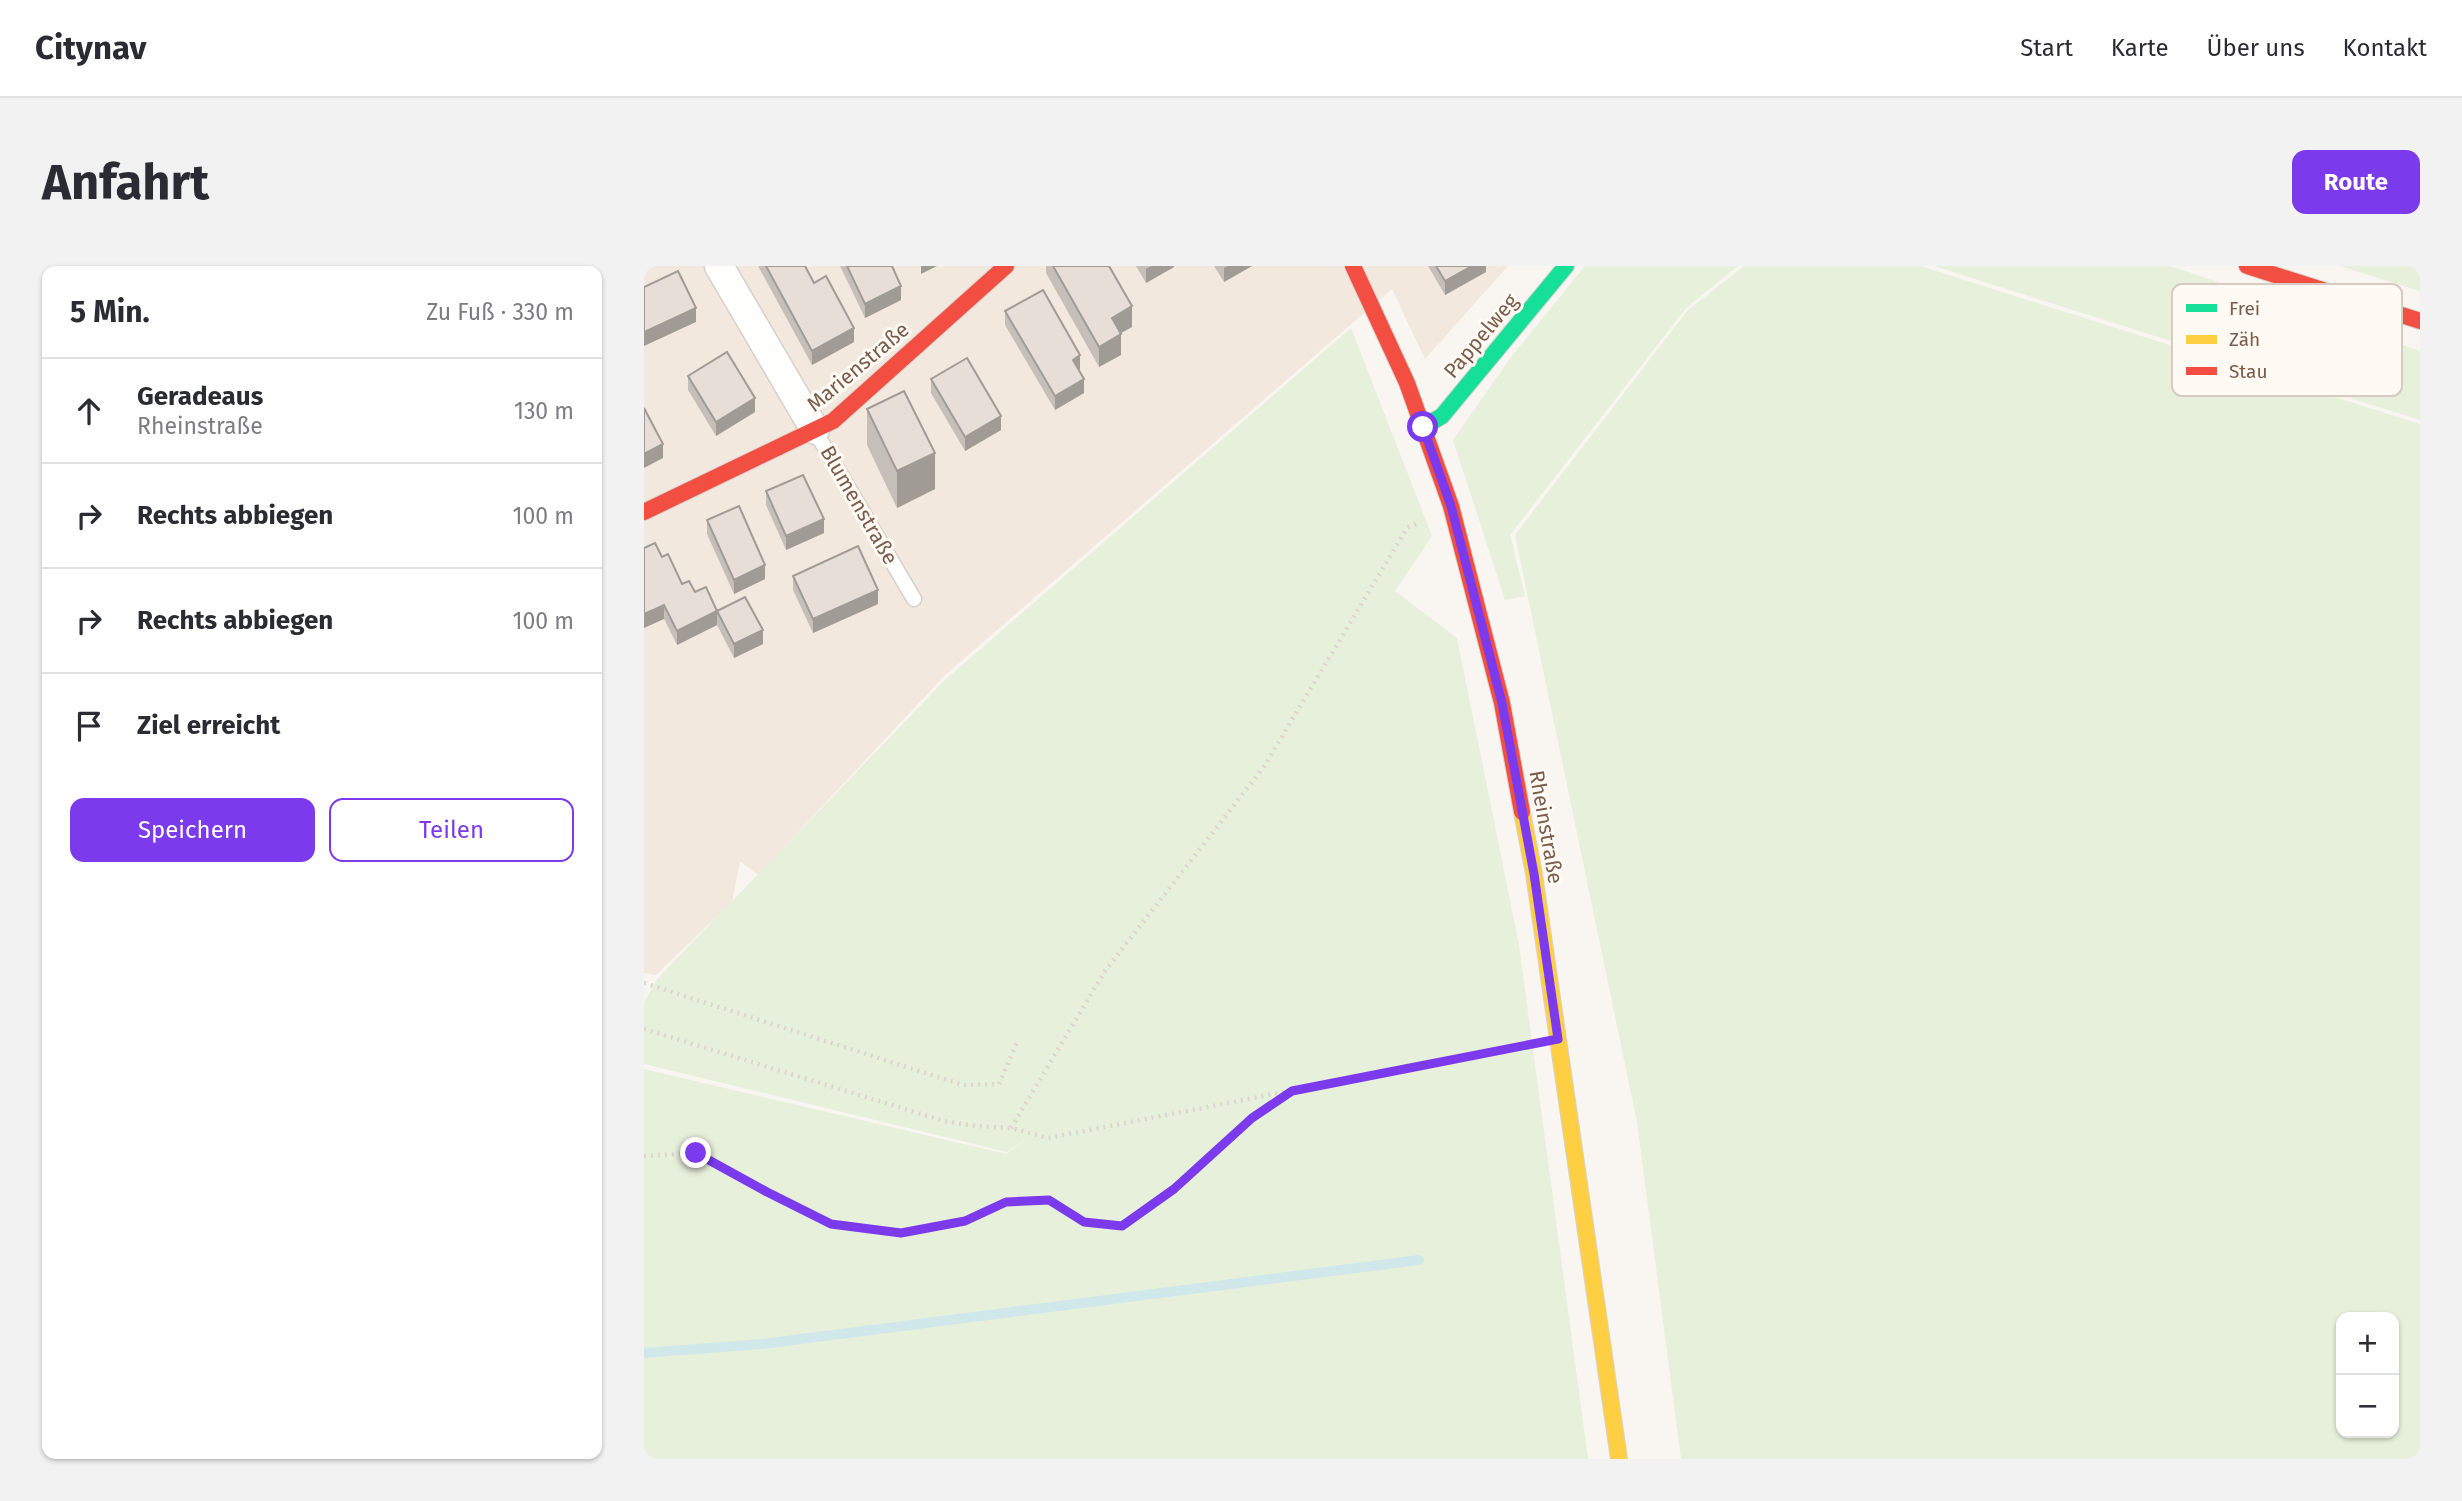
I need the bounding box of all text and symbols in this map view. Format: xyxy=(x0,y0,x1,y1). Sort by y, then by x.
text: Citynav xyxy=(35,28,147,68)
text: Start xyxy=(2020,34,2073,62)
text: Karte xyxy=(2111,34,2169,62)
text: Über uns xyxy=(2207,34,2305,62)
text: Kontakt xyxy=(2343,34,2427,62)
button: Route xyxy=(2292,150,2420,214)
text: Anfahrt xyxy=(42,153,209,212)
legend xyxy=(2172,284,2402,396)
street label: Pappelweg xyxy=(1438,288,1524,384)
text: 5 Min. xyxy=(70,294,150,330)
text: Frei xyxy=(2229,297,2260,320)
text: Zu Fuß · 330 m xyxy=(426,298,574,326)
street label: Marienstraße xyxy=(802,317,914,417)
text: Zäh xyxy=(2229,328,2260,351)
text: Stau xyxy=(2229,360,2267,383)
text: Geradeaus xyxy=(137,381,263,412)
icon: ahead xyxy=(70,392,108,430)
text: 130 m xyxy=(514,397,574,425)
route start xyxy=(1407,411,1438,442)
text: Rheinstraße xyxy=(137,412,263,440)
street label: Blumenstraße xyxy=(814,441,904,569)
icon: right xyxy=(70,497,108,535)
text: Rechts abbiegen xyxy=(137,500,333,531)
text: 100 m xyxy=(513,502,574,530)
icon: right xyxy=(70,602,108,640)
text: Rechts abbiegen xyxy=(137,605,333,636)
text: 100 m xyxy=(513,607,574,635)
icon: arrive xyxy=(70,707,108,745)
text: Ziel erreicht xyxy=(137,710,280,741)
street label: Rheinstraße xyxy=(1523,768,1569,886)
button: Speichern xyxy=(70,798,315,862)
button: Teilen xyxy=(329,798,574,862)
route end xyxy=(680,1137,711,1168)
map controls xyxy=(2336,1312,2399,1438)
button: + xyxy=(2336,1312,2399,1375)
button: − xyxy=(2336,1375,2399,1438)

